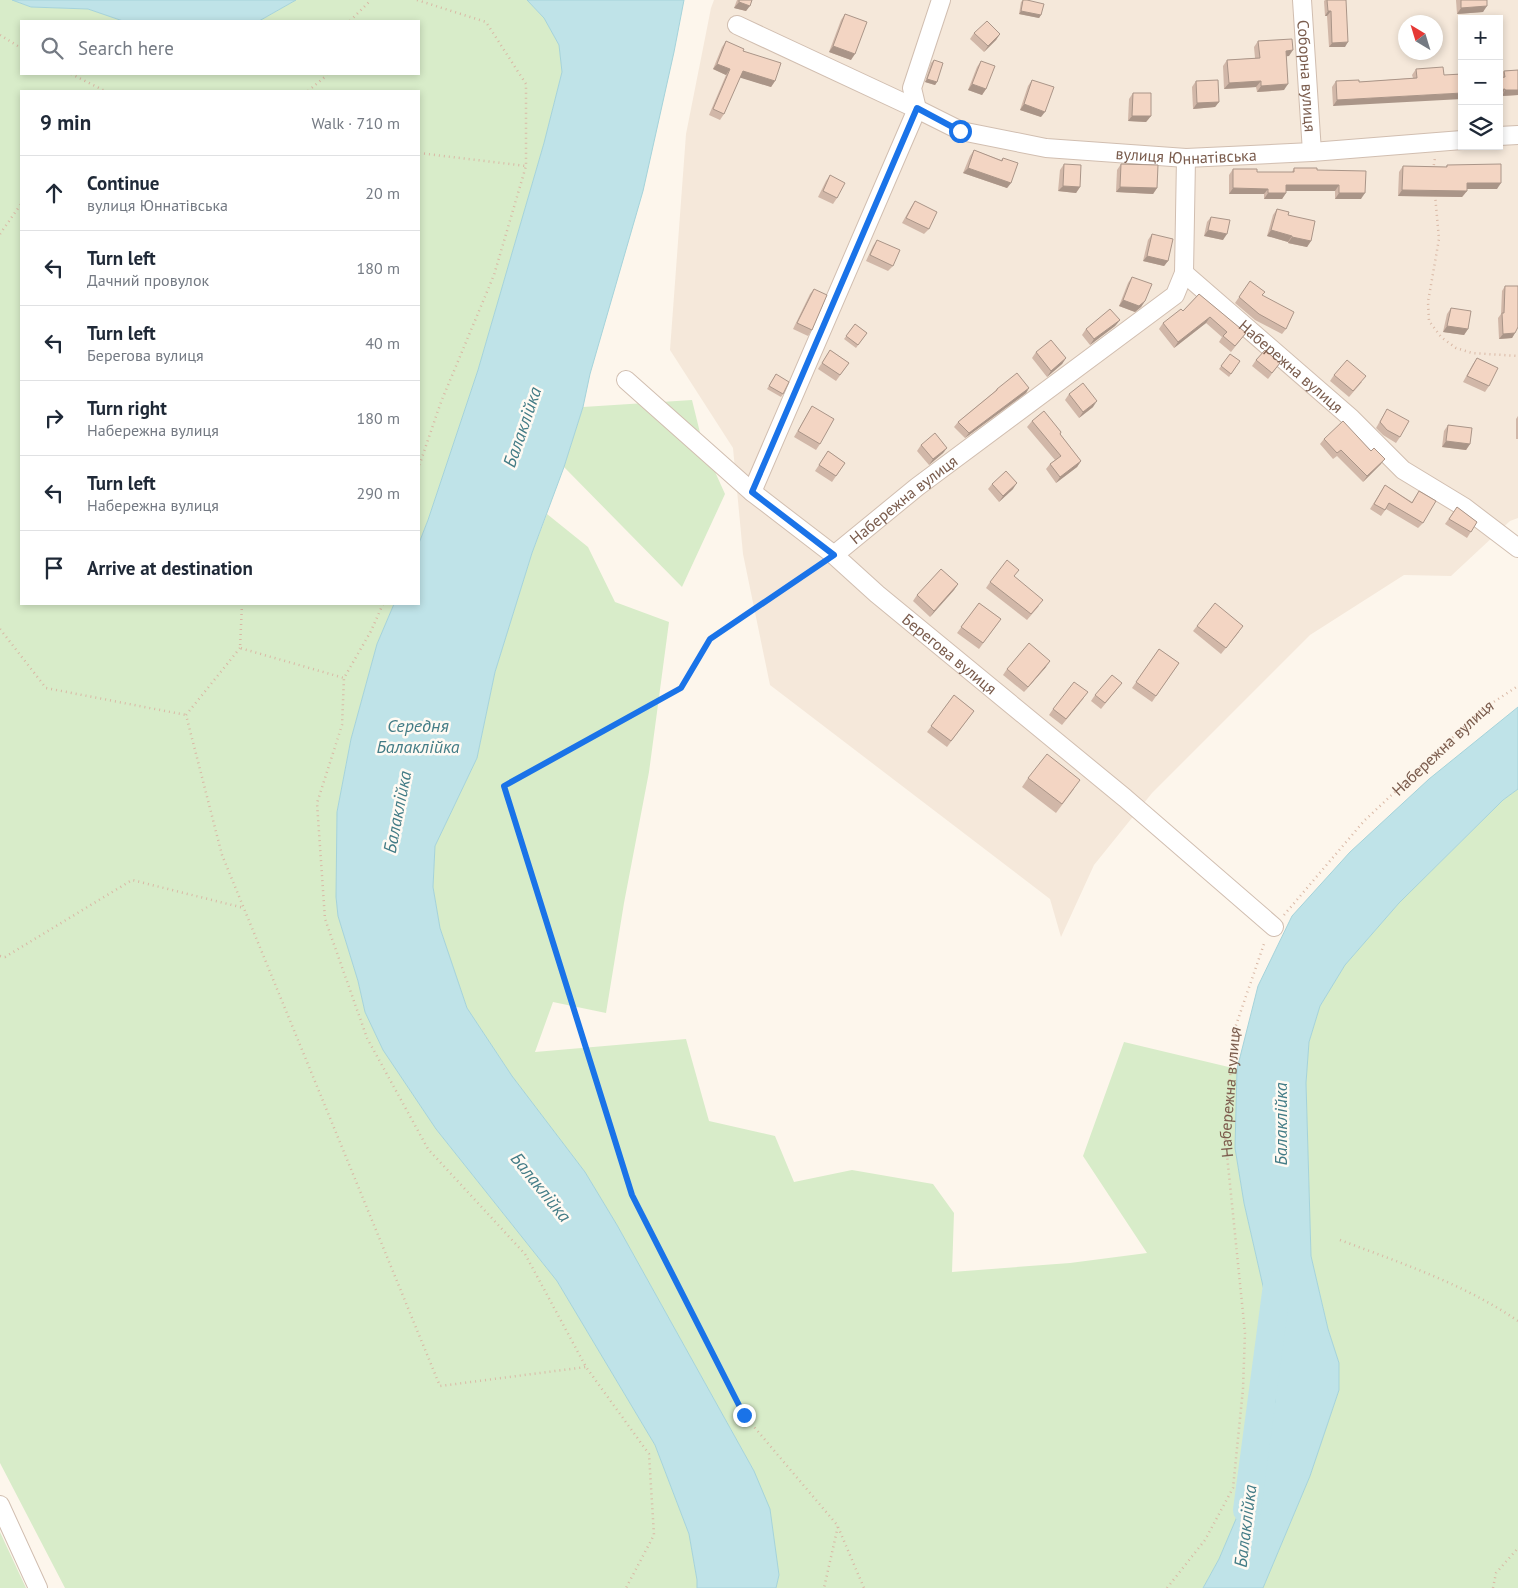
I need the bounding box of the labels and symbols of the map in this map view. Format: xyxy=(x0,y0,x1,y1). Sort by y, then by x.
north arrow xyxy=(1398,15,1443,60)
street label: Соборна вулиця xyxy=(1293,19,1321,132)
route start xyxy=(949,120,972,143)
street label: вулиця Юннатівська xyxy=(1115,143,1257,168)
street label: Набережна вулиця xyxy=(1235,315,1348,417)
water label: Балаклійка xyxy=(498,384,546,470)
street label: Набережна вулиця xyxy=(845,451,961,548)
street label: Берегова вулиця xyxy=(898,609,1001,698)
street label: Набережна вулиця xyxy=(1387,695,1497,800)
water label: Середня Балаклійка xyxy=(376,714,460,758)
water label: Балаклійка xyxy=(378,769,416,855)
street label: Набережна вулиця xyxy=(1215,1023,1245,1159)
water label: Балаклійка xyxy=(1269,1082,1292,1166)
water label: Балаклійка xyxy=(506,1147,576,1227)
route end xyxy=(733,1404,756,1427)
water label: Балаклійка xyxy=(1229,1483,1262,1569)

